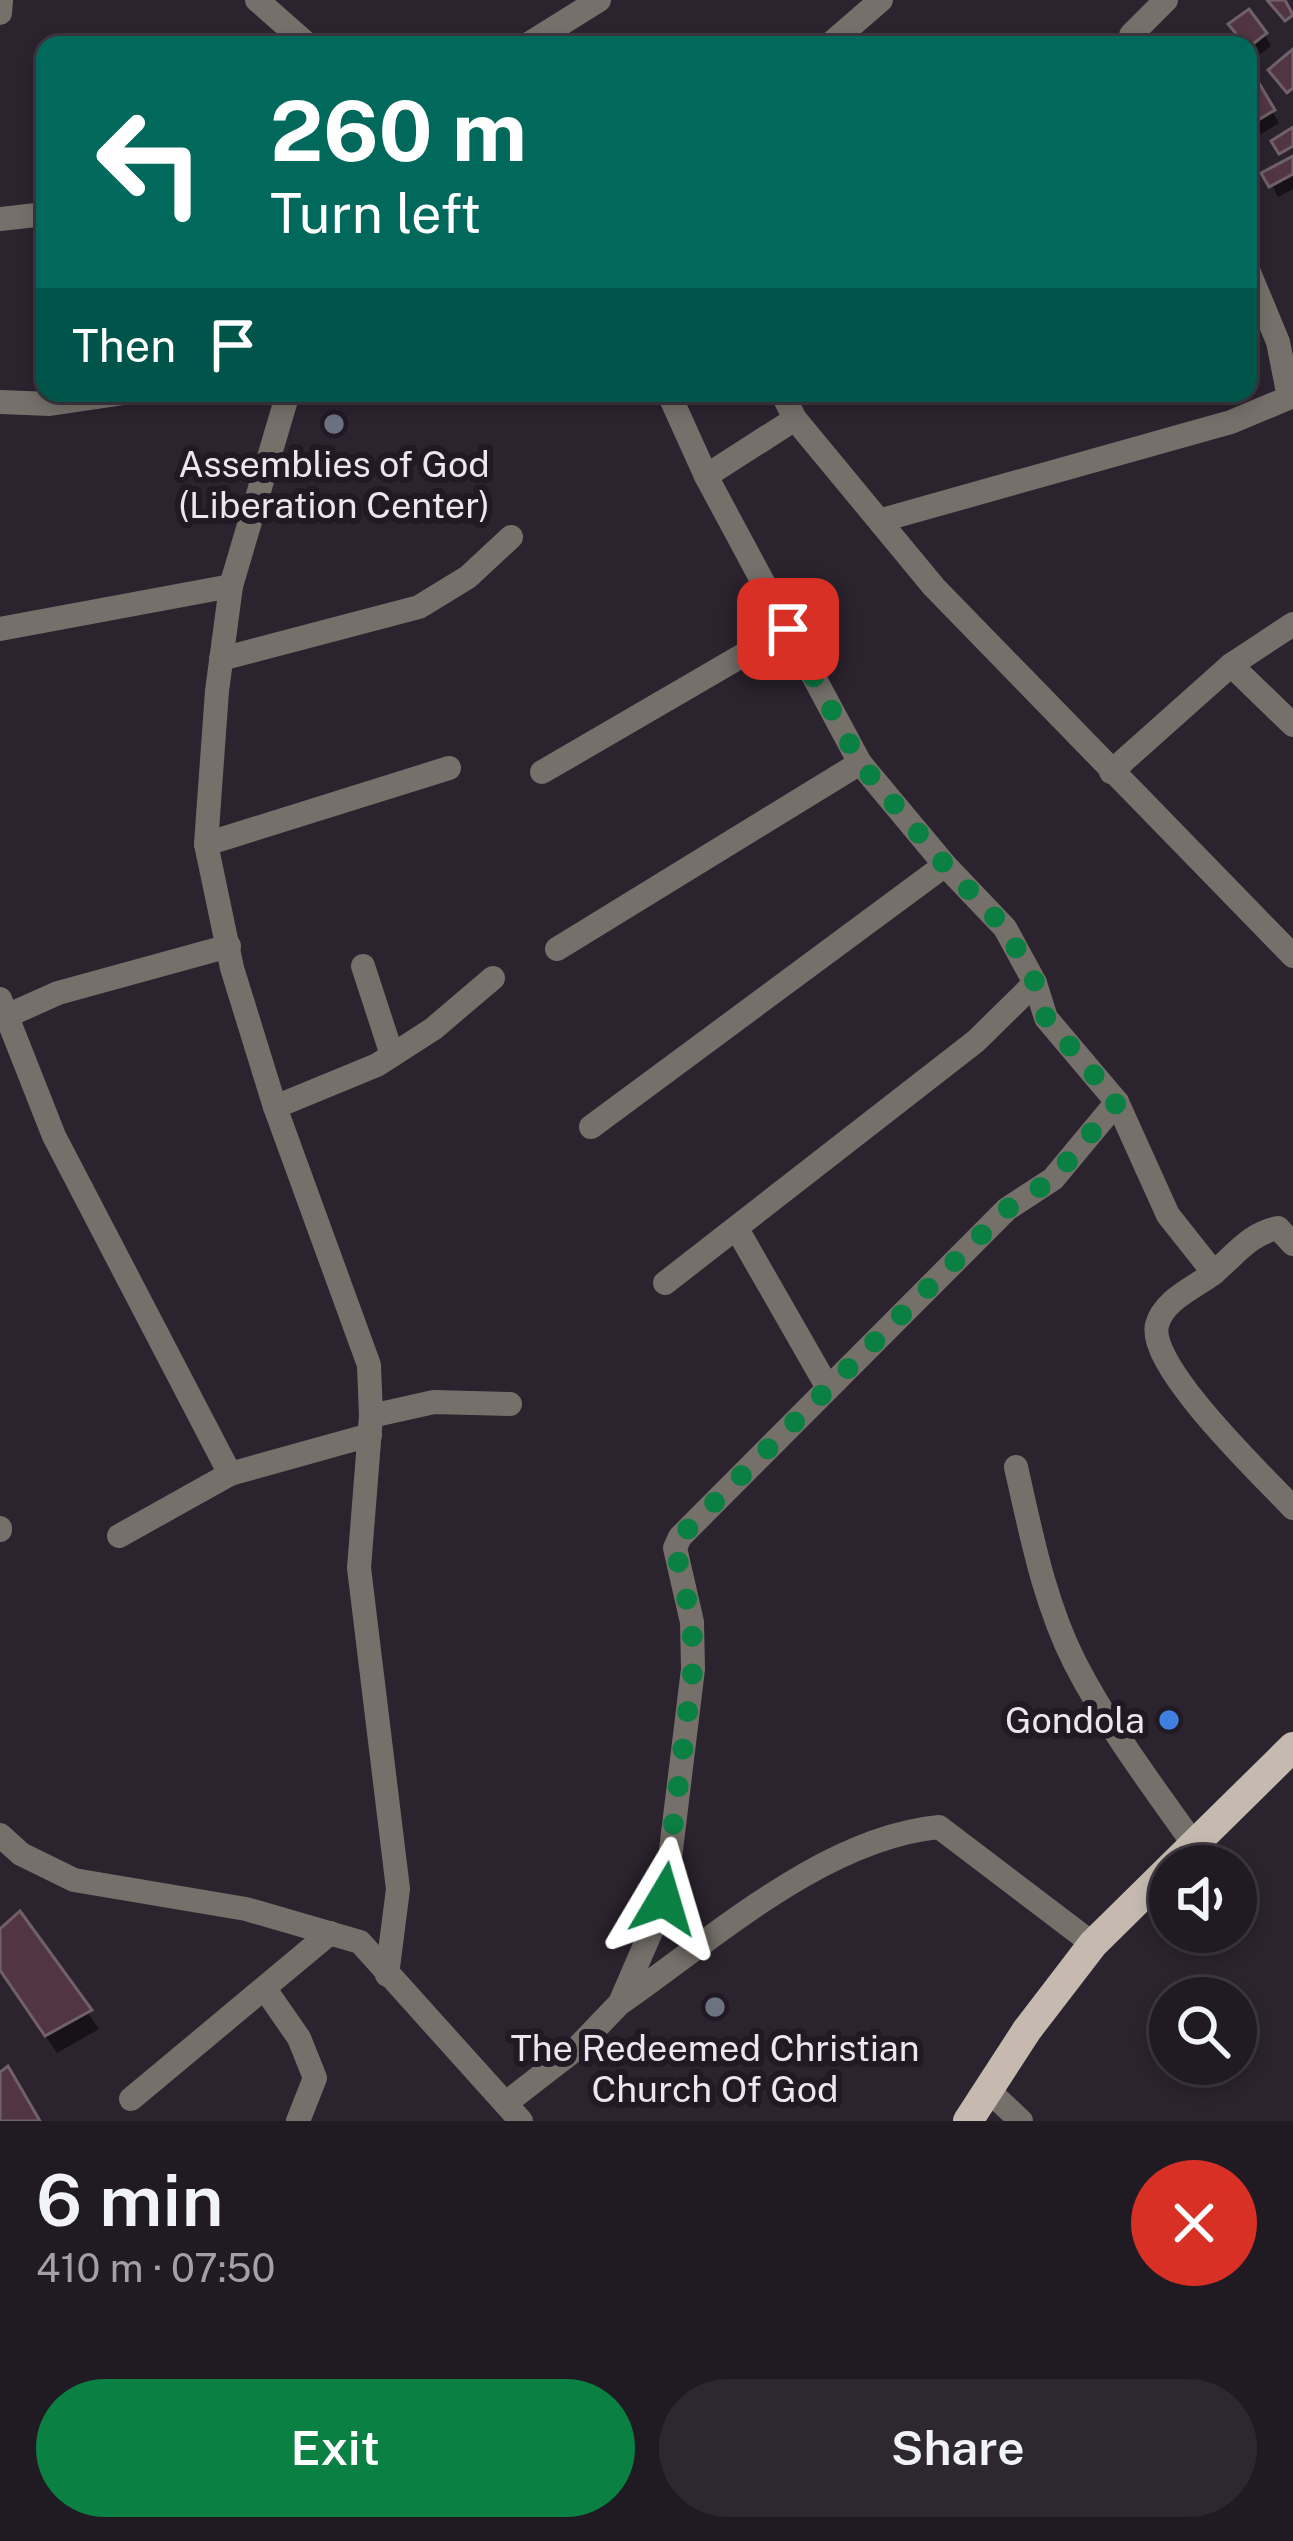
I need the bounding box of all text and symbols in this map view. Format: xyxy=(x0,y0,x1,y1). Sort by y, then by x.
text: 260 m xyxy=(270,81,527,180)
icon: left xyxy=(72,84,228,240)
text: Turn left xyxy=(270,182,481,245)
icon: arrive xyxy=(200,312,266,378)
text: Then xyxy=(72,319,176,372)
marker: Assemblies of God (Liberation Center) xyxy=(321,411,347,437)
place label: Assemblies of God (Liberation Center) xyxy=(178,443,490,526)
pin xyxy=(737,578,839,680)
icon: arrive xyxy=(755,596,821,662)
place label: Gondola xyxy=(1005,1699,1145,1741)
marker: Gondola xyxy=(1156,1707,1182,1733)
position arrow xyxy=(601,1836,727,1962)
map controls xyxy=(1149,1845,1257,2085)
button: sound xyxy=(1149,1845,1257,1953)
button: search xyxy=(1149,1977,1257,2085)
marker: The Redeemed Christian Church Of God xyxy=(702,1994,728,2020)
place label: The Redeemed Christian Church Of God xyxy=(510,2027,920,2110)
text: 6 min xyxy=(36,2158,224,2242)
button: close xyxy=(1131,2160,1257,2286)
text: 410 m · 07:50 xyxy=(36,2245,275,2291)
button: Exit xyxy=(36,2379,635,2517)
button: Share xyxy=(659,2379,1257,2517)

